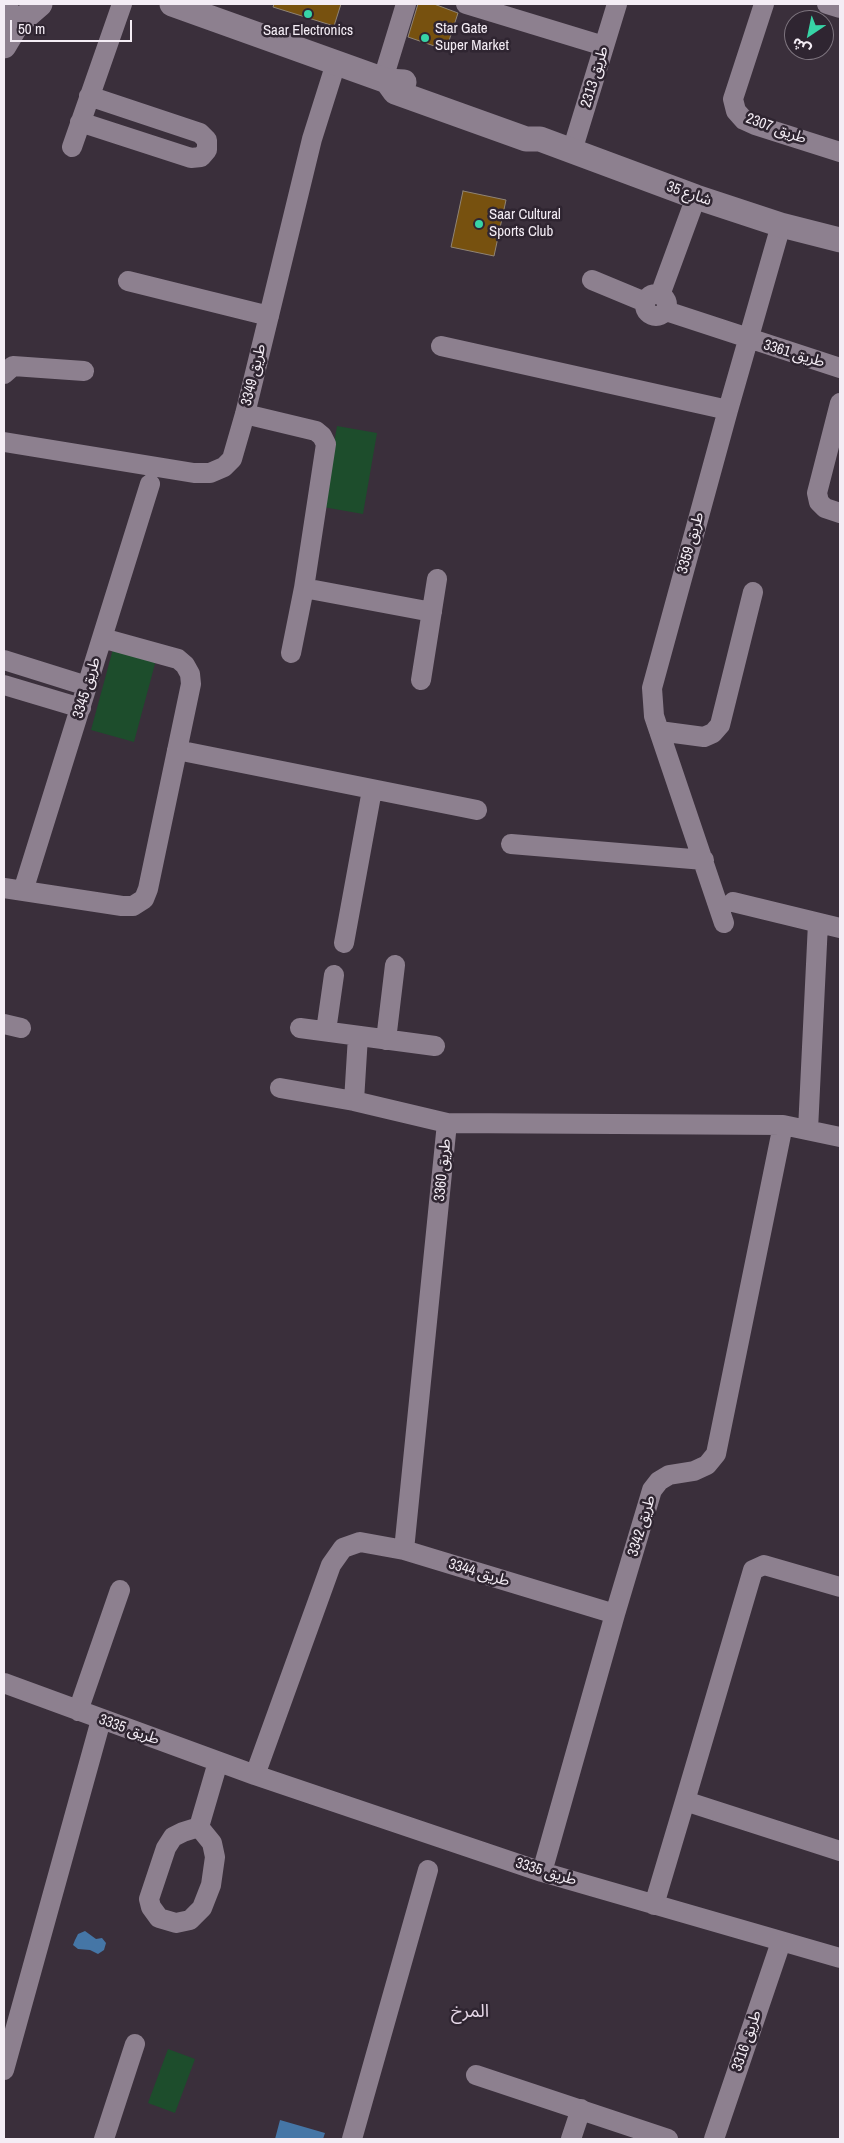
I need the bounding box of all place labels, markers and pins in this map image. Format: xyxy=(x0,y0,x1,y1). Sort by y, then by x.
marker: Saar Electronics xyxy=(302,8,314,20)
place label: Star Gate Super Market xyxy=(435,20,509,55)
place label: Saar Electronics xyxy=(263,22,353,40)
marker: Star Gate Super Market xyxy=(419,32,431,44)
place label: Saar Cultural Sports Club xyxy=(489,206,561,241)
marker: Saar Cultural Sports Club xyxy=(473,218,485,230)

